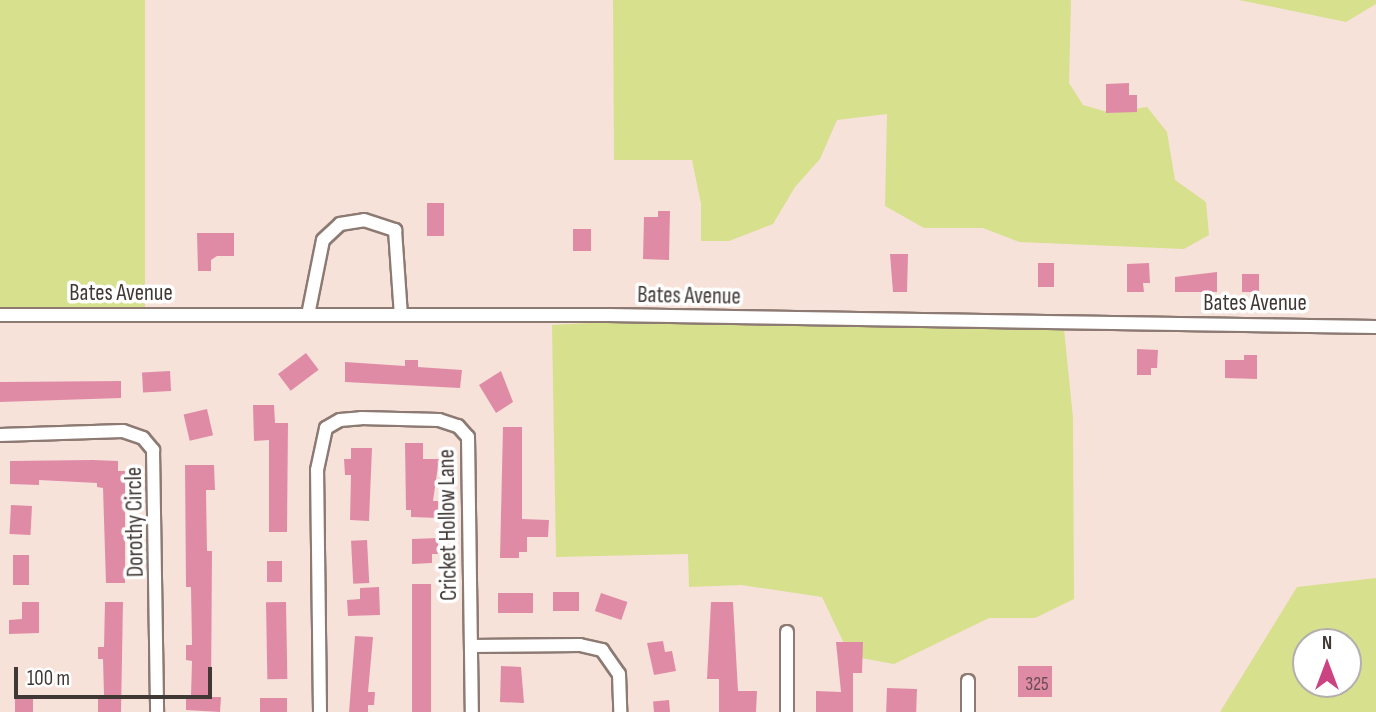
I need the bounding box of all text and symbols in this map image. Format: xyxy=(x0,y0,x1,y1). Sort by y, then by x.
street label: Bates Avenue xyxy=(69,279,173,307)
street label: Bates Avenue xyxy=(637,281,741,311)
street label: Bates Avenue xyxy=(1203,289,1307,317)
street label: Cricket Hollow Lane xyxy=(433,449,463,601)
street label: Dorothy Circle xyxy=(120,467,150,577)
north arrow xyxy=(1292,628,1362,698)
text: N xyxy=(1322,632,1332,655)
scale bar xyxy=(18,652,215,696)
text: 100 m xyxy=(27,666,70,691)
house number: 325 xyxy=(1025,674,1049,696)

